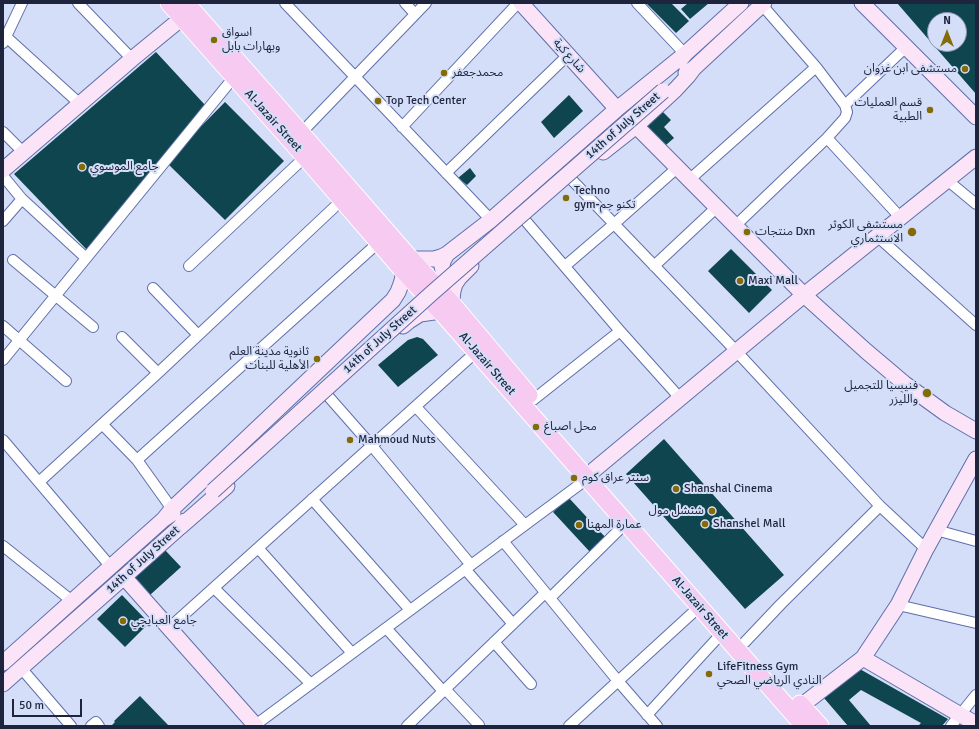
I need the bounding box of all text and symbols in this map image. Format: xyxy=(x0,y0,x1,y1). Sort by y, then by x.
north arrow xyxy=(927,12,967,52)
text: N xyxy=(943,14,951,27)
place label: اسواق وبهارات بابل xyxy=(222,26,280,54)
marker: اسواق وبهارات بابل xyxy=(209,35,219,45)
street label: شارع كية xyxy=(550,36,588,76)
place label: مستشفى ابن غزوان xyxy=(864,62,957,76)
marker: مستشفى ابن غزوان xyxy=(960,64,970,74)
place label: محمدجعفر xyxy=(452,66,503,80)
marker: محمدجعفر xyxy=(439,68,449,78)
street label: Al-Jazair Street xyxy=(241,87,305,155)
street label: 14th of July Street xyxy=(583,90,663,162)
place label: Top Tech Center xyxy=(386,94,466,108)
marker: Top Tech Center xyxy=(373,96,383,106)
place label: قسم العمليات الطبية xyxy=(854,96,922,124)
marker: قسم العمليات الطبية xyxy=(925,105,935,115)
place label: جامع الموسوي xyxy=(90,160,159,174)
marker: جامع الموسوي xyxy=(77,162,87,172)
place label: Techno gym-تكنو جم xyxy=(574,184,636,212)
marker: Techno gym-تكنو جم xyxy=(561,193,571,203)
place label: مستشفى الكوثر الاستثماري xyxy=(828,218,903,246)
place label: منتجات Dxn xyxy=(755,225,815,239)
marker: مستشفى الكوثر الاستثماري xyxy=(906,226,918,238)
marker: منتجات Dxn xyxy=(742,227,752,237)
place label: Maxi Mall xyxy=(748,274,798,288)
marker: Maxi Mall xyxy=(735,276,745,286)
street label: 14th of July Street xyxy=(340,303,420,377)
street label: Al-Jazair Street xyxy=(456,330,518,398)
place label: ثانوية مدينة العلم الأهلية للبنات xyxy=(230,345,309,373)
marker: ثانوية مدينة العلم الأهلية للبنات xyxy=(312,354,322,364)
place label: فنيسيا للتجميل والليزر xyxy=(844,379,918,407)
marker: فنيسيا للتجميل والليزر xyxy=(921,387,933,399)
place label: محل اصباغ xyxy=(544,420,597,434)
marker: محل اصباغ xyxy=(531,422,541,432)
place label: Mahmoud Nuts xyxy=(358,433,436,447)
marker: Mahmoud Nuts xyxy=(345,435,355,445)
place label: سنتر عراق كوم xyxy=(582,471,649,485)
marker: سنتر عراق كوم xyxy=(569,473,579,483)
place label: Shanshal Cinema xyxy=(684,482,773,496)
marker: Shanshal Cinema xyxy=(671,484,681,494)
place label: شنشل مول xyxy=(649,504,704,518)
marker: شنشل مول xyxy=(707,506,717,516)
place label: Shanshel Mall xyxy=(713,517,785,531)
place label: عمارة المهنا xyxy=(587,518,641,532)
marker: Shanshel Mall xyxy=(700,519,710,529)
marker: عمارة المهنا xyxy=(574,520,584,530)
street label: 14th of July Street xyxy=(103,523,183,597)
street label: Al-Jazair Street xyxy=(669,574,731,642)
place label: جامع العبايجي xyxy=(131,614,197,628)
marker: جامع العبايجي xyxy=(118,616,128,626)
place label: LifeFitness Gym النادي الرياضي الصحي xyxy=(717,660,822,688)
marker: LifeFitness Gym النادي الرياضي الصحي xyxy=(704,669,714,679)
scale bar xyxy=(14,691,84,717)
text: 50 m xyxy=(19,698,44,713)

